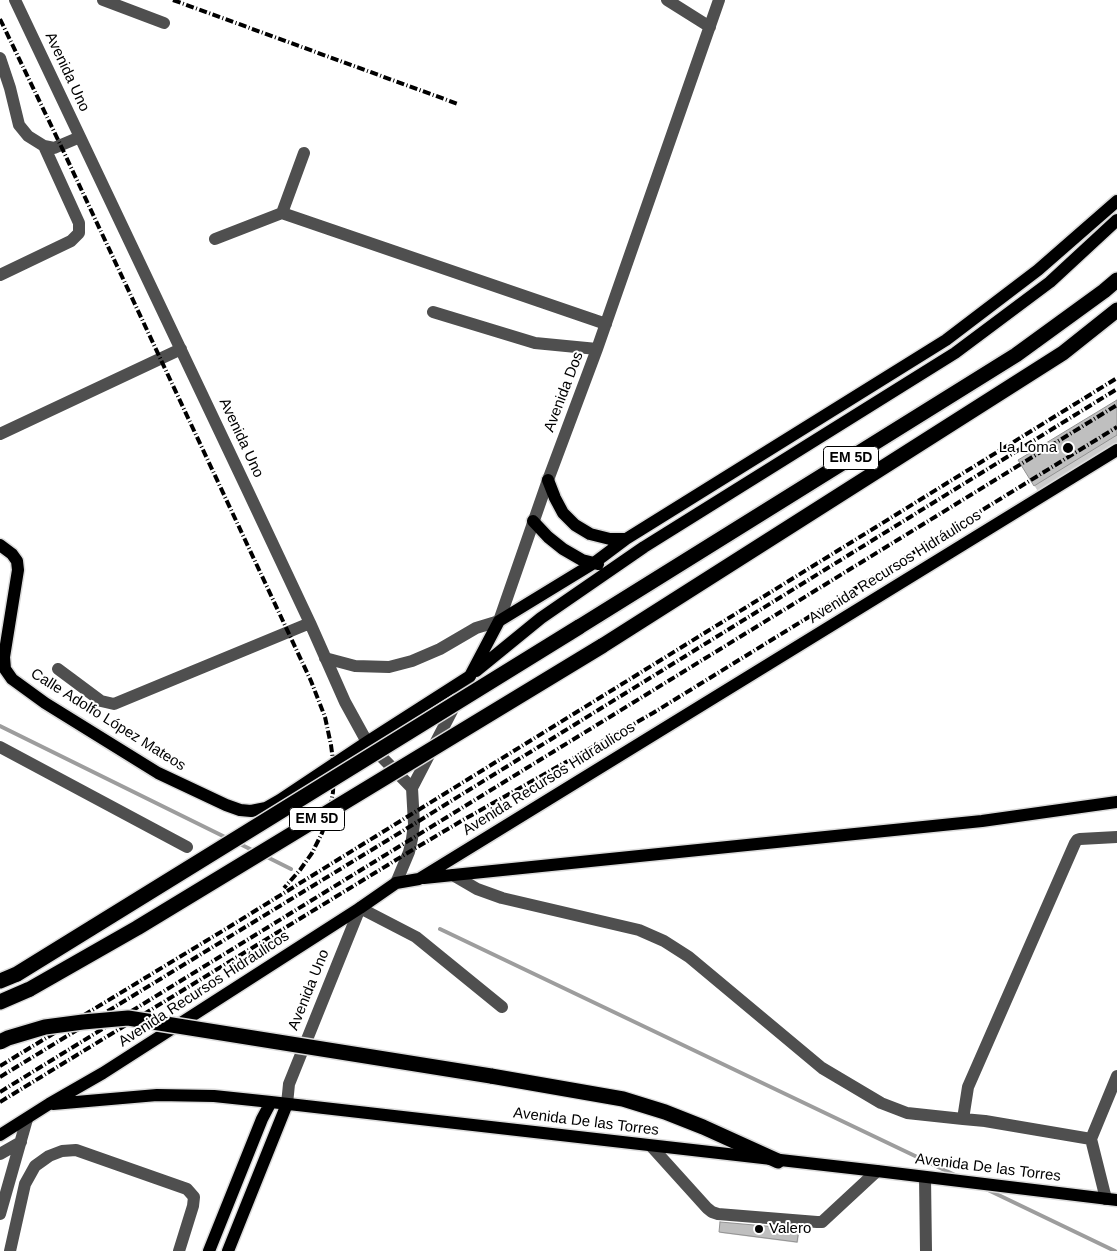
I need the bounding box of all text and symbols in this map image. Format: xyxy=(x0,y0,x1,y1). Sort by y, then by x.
street label: Avenida Uno xyxy=(41,29,93,115)
street label: Avenida Dos xyxy=(540,349,588,435)
street label: Avenida Uno xyxy=(215,395,267,481)
place label: La Loma xyxy=(999,439,1057,457)
marker: La Loma xyxy=(1061,441,1075,455)
road number: EM 5D xyxy=(824,446,878,469)
street label: Avenida Recursos Hidráulicos xyxy=(806,506,984,628)
street label: Calle Adolfo López Mateos xyxy=(27,665,189,775)
street label: Avenida Recursos Hidráulicos xyxy=(460,718,638,840)
road number: EM 5D xyxy=(290,808,344,831)
street label: Avenida Recursos Hidráulicos xyxy=(115,927,293,1051)
street label: Avenida Uno xyxy=(285,947,333,1033)
street label: Avenida De las Torres xyxy=(512,1104,660,1140)
street label: Avenida De las Torres xyxy=(914,1150,1062,1186)
place label: Valero xyxy=(769,1220,811,1238)
marker: Valero xyxy=(753,1223,765,1235)

